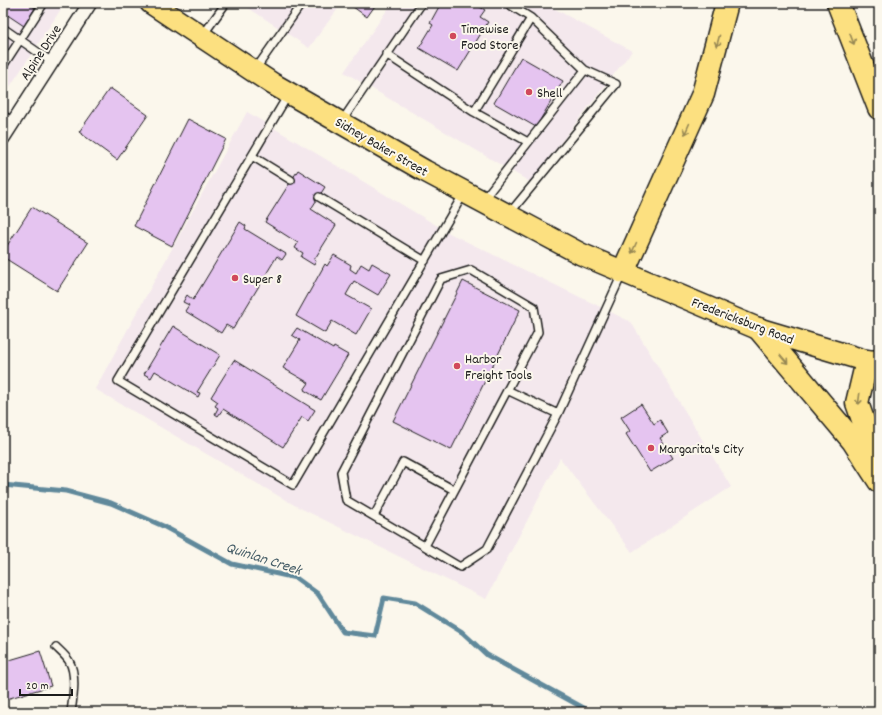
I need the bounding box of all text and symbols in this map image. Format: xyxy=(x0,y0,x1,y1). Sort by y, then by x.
place label: Timewise Food Store xyxy=(461,20,518,56)
street label: Alpine Drive xyxy=(16,21,67,85)
marker: Timewise Food Store xyxy=(448,31,458,41)
one-way arrow xyxy=(849,33,857,45)
one-way arrow xyxy=(713,34,721,47)
place label: Shell xyxy=(537,84,563,104)
marker: Shell xyxy=(524,87,534,97)
street label: Sidney Baker Street xyxy=(331,113,431,182)
one-way arrow xyxy=(683,123,690,135)
one-way arrow xyxy=(630,241,637,253)
place label: Super 8 xyxy=(243,270,282,290)
marker: Super 8 xyxy=(230,273,240,283)
street label: Fredericksburg Road xyxy=(688,293,796,351)
place label: Harbor Freight Tools xyxy=(465,350,532,386)
one-way arrow xyxy=(779,354,788,364)
marker: Harbor Freight Tools xyxy=(452,361,462,371)
one-way arrow xyxy=(855,392,862,405)
place label: Margarita's City xyxy=(659,440,744,460)
marker: Margarita's City xyxy=(646,443,656,453)
water label: Quinlan Creek xyxy=(223,537,306,583)
scale bar xyxy=(20,671,72,697)
text: 20 m xyxy=(26,678,49,695)

